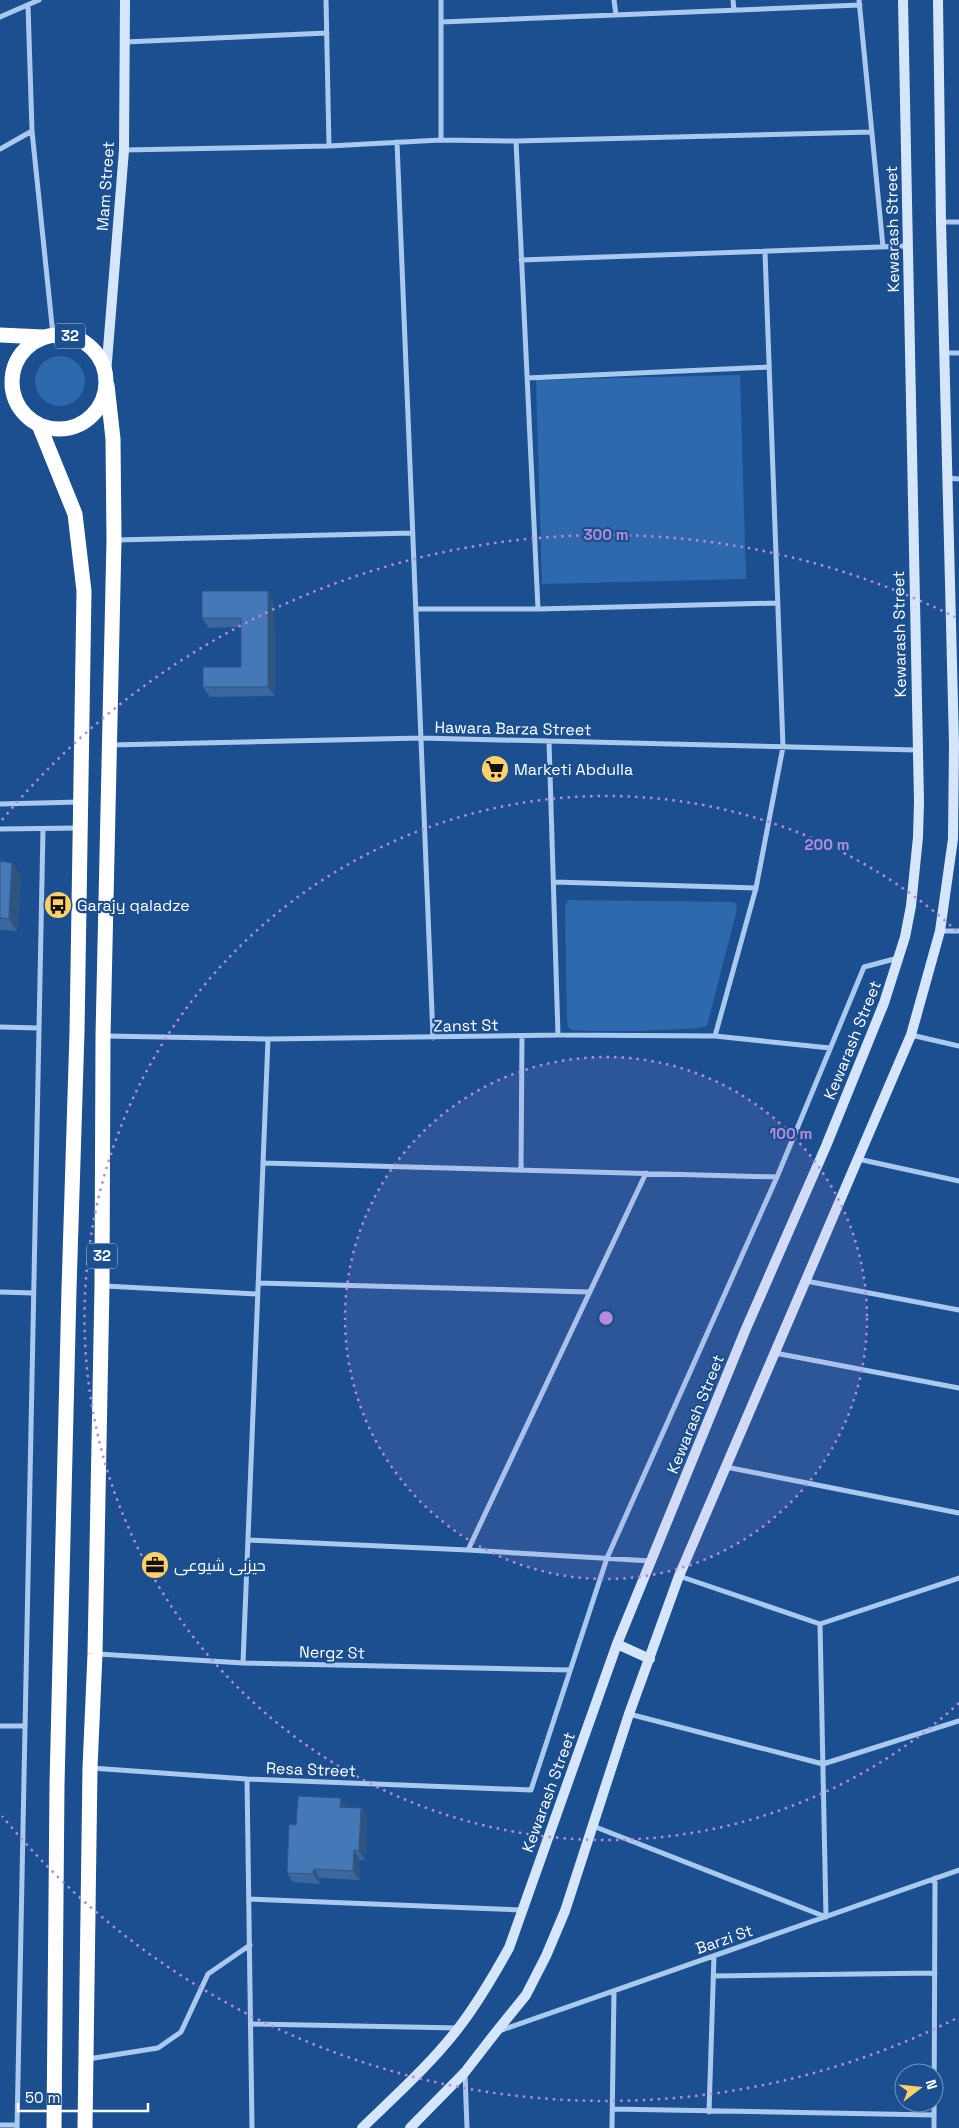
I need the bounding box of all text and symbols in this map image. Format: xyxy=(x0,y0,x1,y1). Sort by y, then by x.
street label: Mam Street xyxy=(92,141,119,232)
street label: Kewarash Street xyxy=(881,165,904,293)
road number: 32 xyxy=(55,324,85,348)
text: 300 m xyxy=(583,525,629,544)
street label: Kewarash Street xyxy=(888,570,911,698)
street label: Hawara Barza Street xyxy=(434,717,592,740)
supermarket icon: Marketi Abdulla xyxy=(480,754,510,784)
place label: Marketi Abdulla xyxy=(514,759,633,780)
text: 200 m xyxy=(805,835,849,854)
bus stop icon: Garajy qaladze xyxy=(43,890,73,920)
place label: Garajy qaladze xyxy=(77,895,190,916)
street label: Kewarash Street xyxy=(819,977,886,1103)
street label: Zanst St xyxy=(433,1014,499,1037)
text: 100 m xyxy=(770,1124,812,1143)
road number: 32 xyxy=(87,1244,117,1268)
centre of rings xyxy=(597,1309,615,1327)
street label: Kewarash Street xyxy=(662,1351,729,1477)
office icon: حیزبی شیوعی xyxy=(140,1550,170,1580)
place label: حیزبی شیوعی xyxy=(174,1555,266,1576)
street label: Nergz St xyxy=(299,1641,365,1664)
street label: Kewarash Street xyxy=(517,1729,580,1855)
street label: Resa Street xyxy=(266,1757,356,1782)
street label: Barzi St xyxy=(693,1920,756,1959)
north arrow xyxy=(894,2063,944,2113)
text: N xyxy=(922,2077,941,2091)
scale bar xyxy=(18,2080,148,2112)
text: 50 m xyxy=(25,2088,60,2107)

